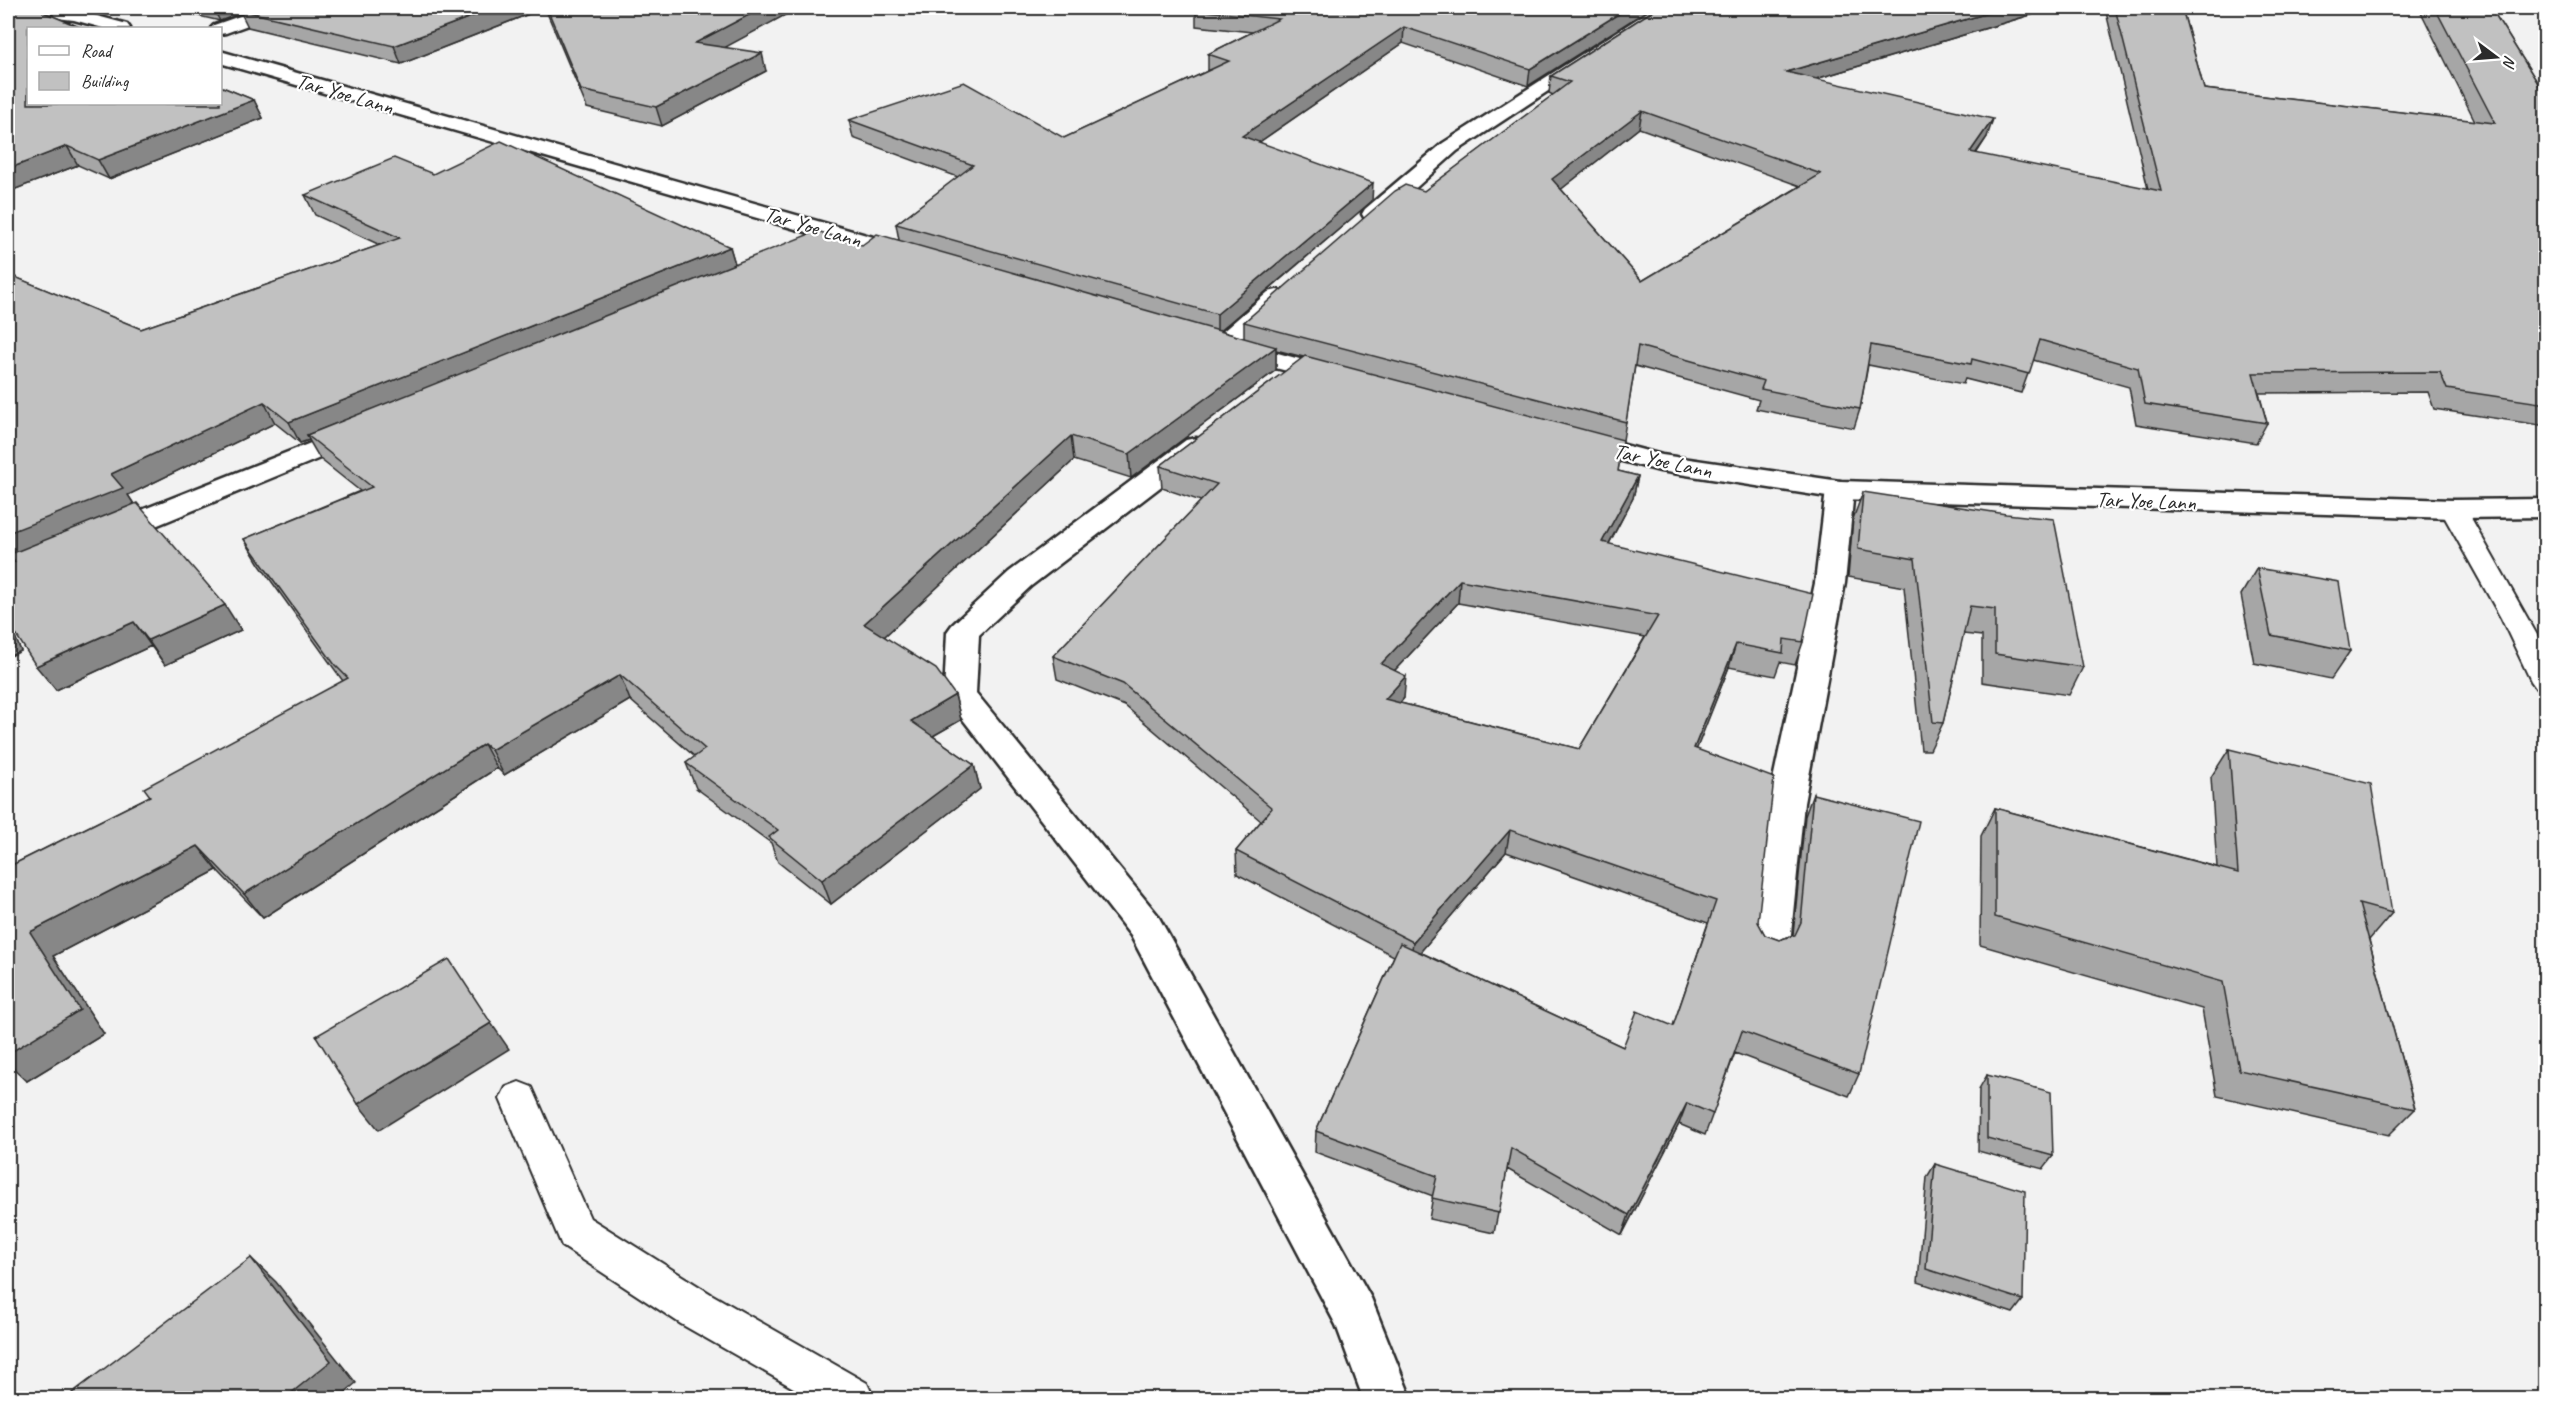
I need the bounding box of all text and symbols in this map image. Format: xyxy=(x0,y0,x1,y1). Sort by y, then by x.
legend xyxy=(27,27,222,105)
north arrow xyxy=(2466,27,2526,87)
text: Road xyxy=(81,40,114,62)
text: N xyxy=(2498,53,2520,71)
street label: Tar Yoe Lann xyxy=(293,67,397,121)
text: Building xyxy=(81,70,130,92)
street label: Tar Yoe Lann xyxy=(761,200,865,254)
street label: Tar Yoe Lann xyxy=(1611,437,1715,485)
street label: Tar Yoe Lann xyxy=(2096,485,2196,517)

